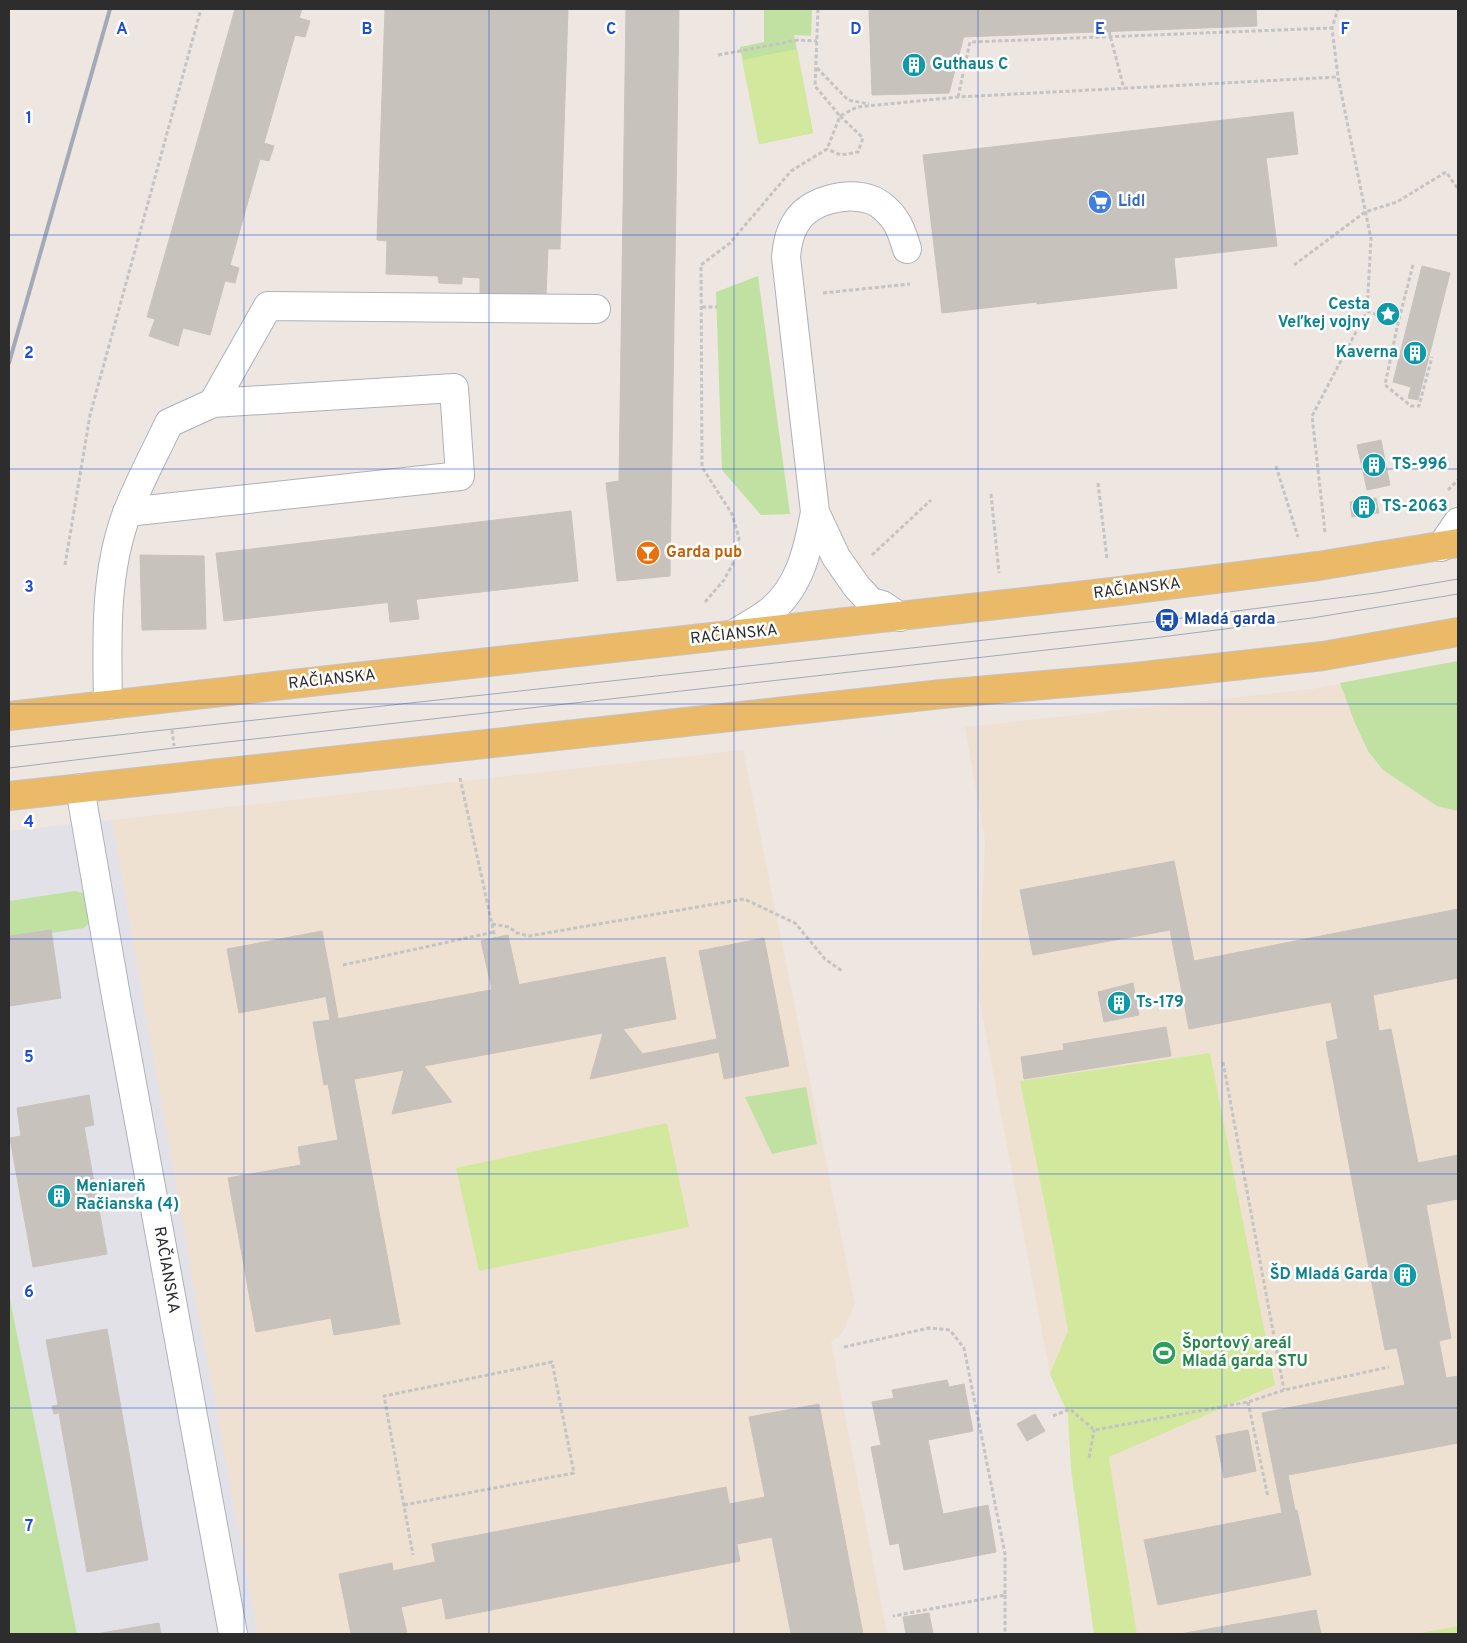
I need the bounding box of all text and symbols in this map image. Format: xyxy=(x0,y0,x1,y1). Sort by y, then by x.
text: A xyxy=(116,20,128,40)
text: B xyxy=(361,20,373,40)
text: C xyxy=(606,20,616,40)
text: D xyxy=(850,20,862,40)
text: E xyxy=(1095,20,1105,40)
text: F xyxy=(1340,20,1350,40)
building icon: Guthaus C xyxy=(901,52,927,78)
place label: Guthaus C xyxy=(932,55,1008,75)
text: 1 xyxy=(26,109,32,129)
supermarket icon: Lidl xyxy=(1087,189,1113,215)
place label: Lidl xyxy=(1118,192,1145,212)
place label: Cesta Veľkej vojny xyxy=(1278,295,1370,333)
place icon: Cesta Veľkej vojny xyxy=(1375,301,1401,327)
building icon: Kaverna xyxy=(1402,340,1428,366)
place label: Kaverna xyxy=(1336,343,1398,363)
text: 2 xyxy=(24,344,34,364)
building icon: TS-996 xyxy=(1361,452,1387,478)
place label: TS-996 xyxy=(1392,455,1447,475)
building icon: TS-2063 xyxy=(1351,494,1377,520)
place label: TS-2063 xyxy=(1382,497,1448,517)
bar icon: Garda pub xyxy=(635,540,661,566)
place label: Garda pub xyxy=(666,543,742,563)
street label: RAČIANSKA xyxy=(1092,572,1182,604)
text: 3 xyxy=(24,578,34,598)
bus stop icon: Mladá garda xyxy=(1154,607,1180,633)
place label: Mladá garda xyxy=(1184,610,1275,630)
street label: RAČIANSKA xyxy=(689,618,779,650)
street label: RAČIANSKA xyxy=(287,663,377,695)
text: 4 xyxy=(24,813,34,833)
building icon: Ts-179 xyxy=(1106,990,1132,1016)
place label: Ts-179 xyxy=(1136,993,1184,1013)
text: 5 xyxy=(24,1048,34,1068)
place label: Meniareň Račianska (4) xyxy=(76,1177,179,1215)
building icon: Meniareň Račianska (4) xyxy=(46,1183,72,1209)
street label: RAČIANSKA xyxy=(149,1225,185,1315)
building icon: ŠD Mladá Garda xyxy=(1392,1262,1418,1288)
place label: ŠD Mladá Garda xyxy=(1270,1263,1388,1285)
text: 6 xyxy=(24,1283,34,1303)
place label: Športový areál Mladá garda STU xyxy=(1182,1332,1308,1372)
sports icon: Športový areál Mladá garda STU xyxy=(1151,1340,1177,1366)
text: 7 xyxy=(25,1517,33,1537)

